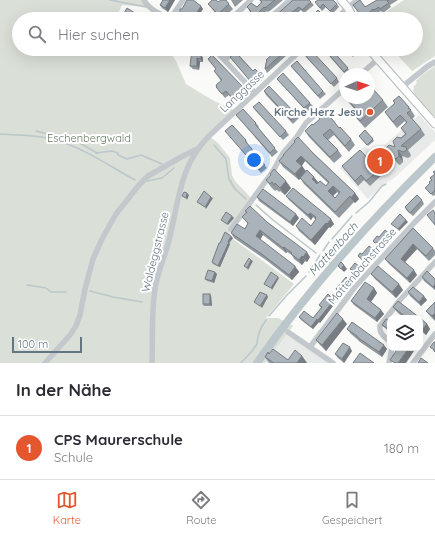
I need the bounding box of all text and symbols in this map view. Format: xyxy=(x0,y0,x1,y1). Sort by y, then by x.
search box xyxy=(12,12,423,56)
icon: search xyxy=(26,23,48,45)
text: Hier suchen xyxy=(58,25,139,44)
street label: Langgasse xyxy=(217,67,267,115)
north arrow xyxy=(339,68,375,104)
place label: Kirche Herz Jesu xyxy=(274,105,362,119)
marker: Kirche Herz Jesu xyxy=(365,107,375,117)
park label: Eschenbergwald xyxy=(47,131,131,145)
pin: 1 xyxy=(367,146,393,176)
your location xyxy=(244,150,264,170)
street label: Waldeggstrasse xyxy=(138,210,172,294)
water label: Mattenbach xyxy=(305,219,361,279)
street label: Mattenbachstrasse xyxy=(325,225,399,307)
map controls xyxy=(387,315,423,351)
button: layers xyxy=(387,315,423,351)
scale bar xyxy=(12,335,82,354)
text: 100 m xyxy=(18,337,48,351)
text: In der Nähe xyxy=(16,379,112,400)
text: CPS Maurerschule xyxy=(54,430,183,449)
text: 1 xyxy=(26,440,32,456)
text: 180 m xyxy=(384,440,419,456)
text: Schule xyxy=(54,449,93,465)
tab: Karte xyxy=(53,489,81,527)
tab: Route xyxy=(186,489,216,527)
tab: Gespeichert xyxy=(322,489,382,527)

